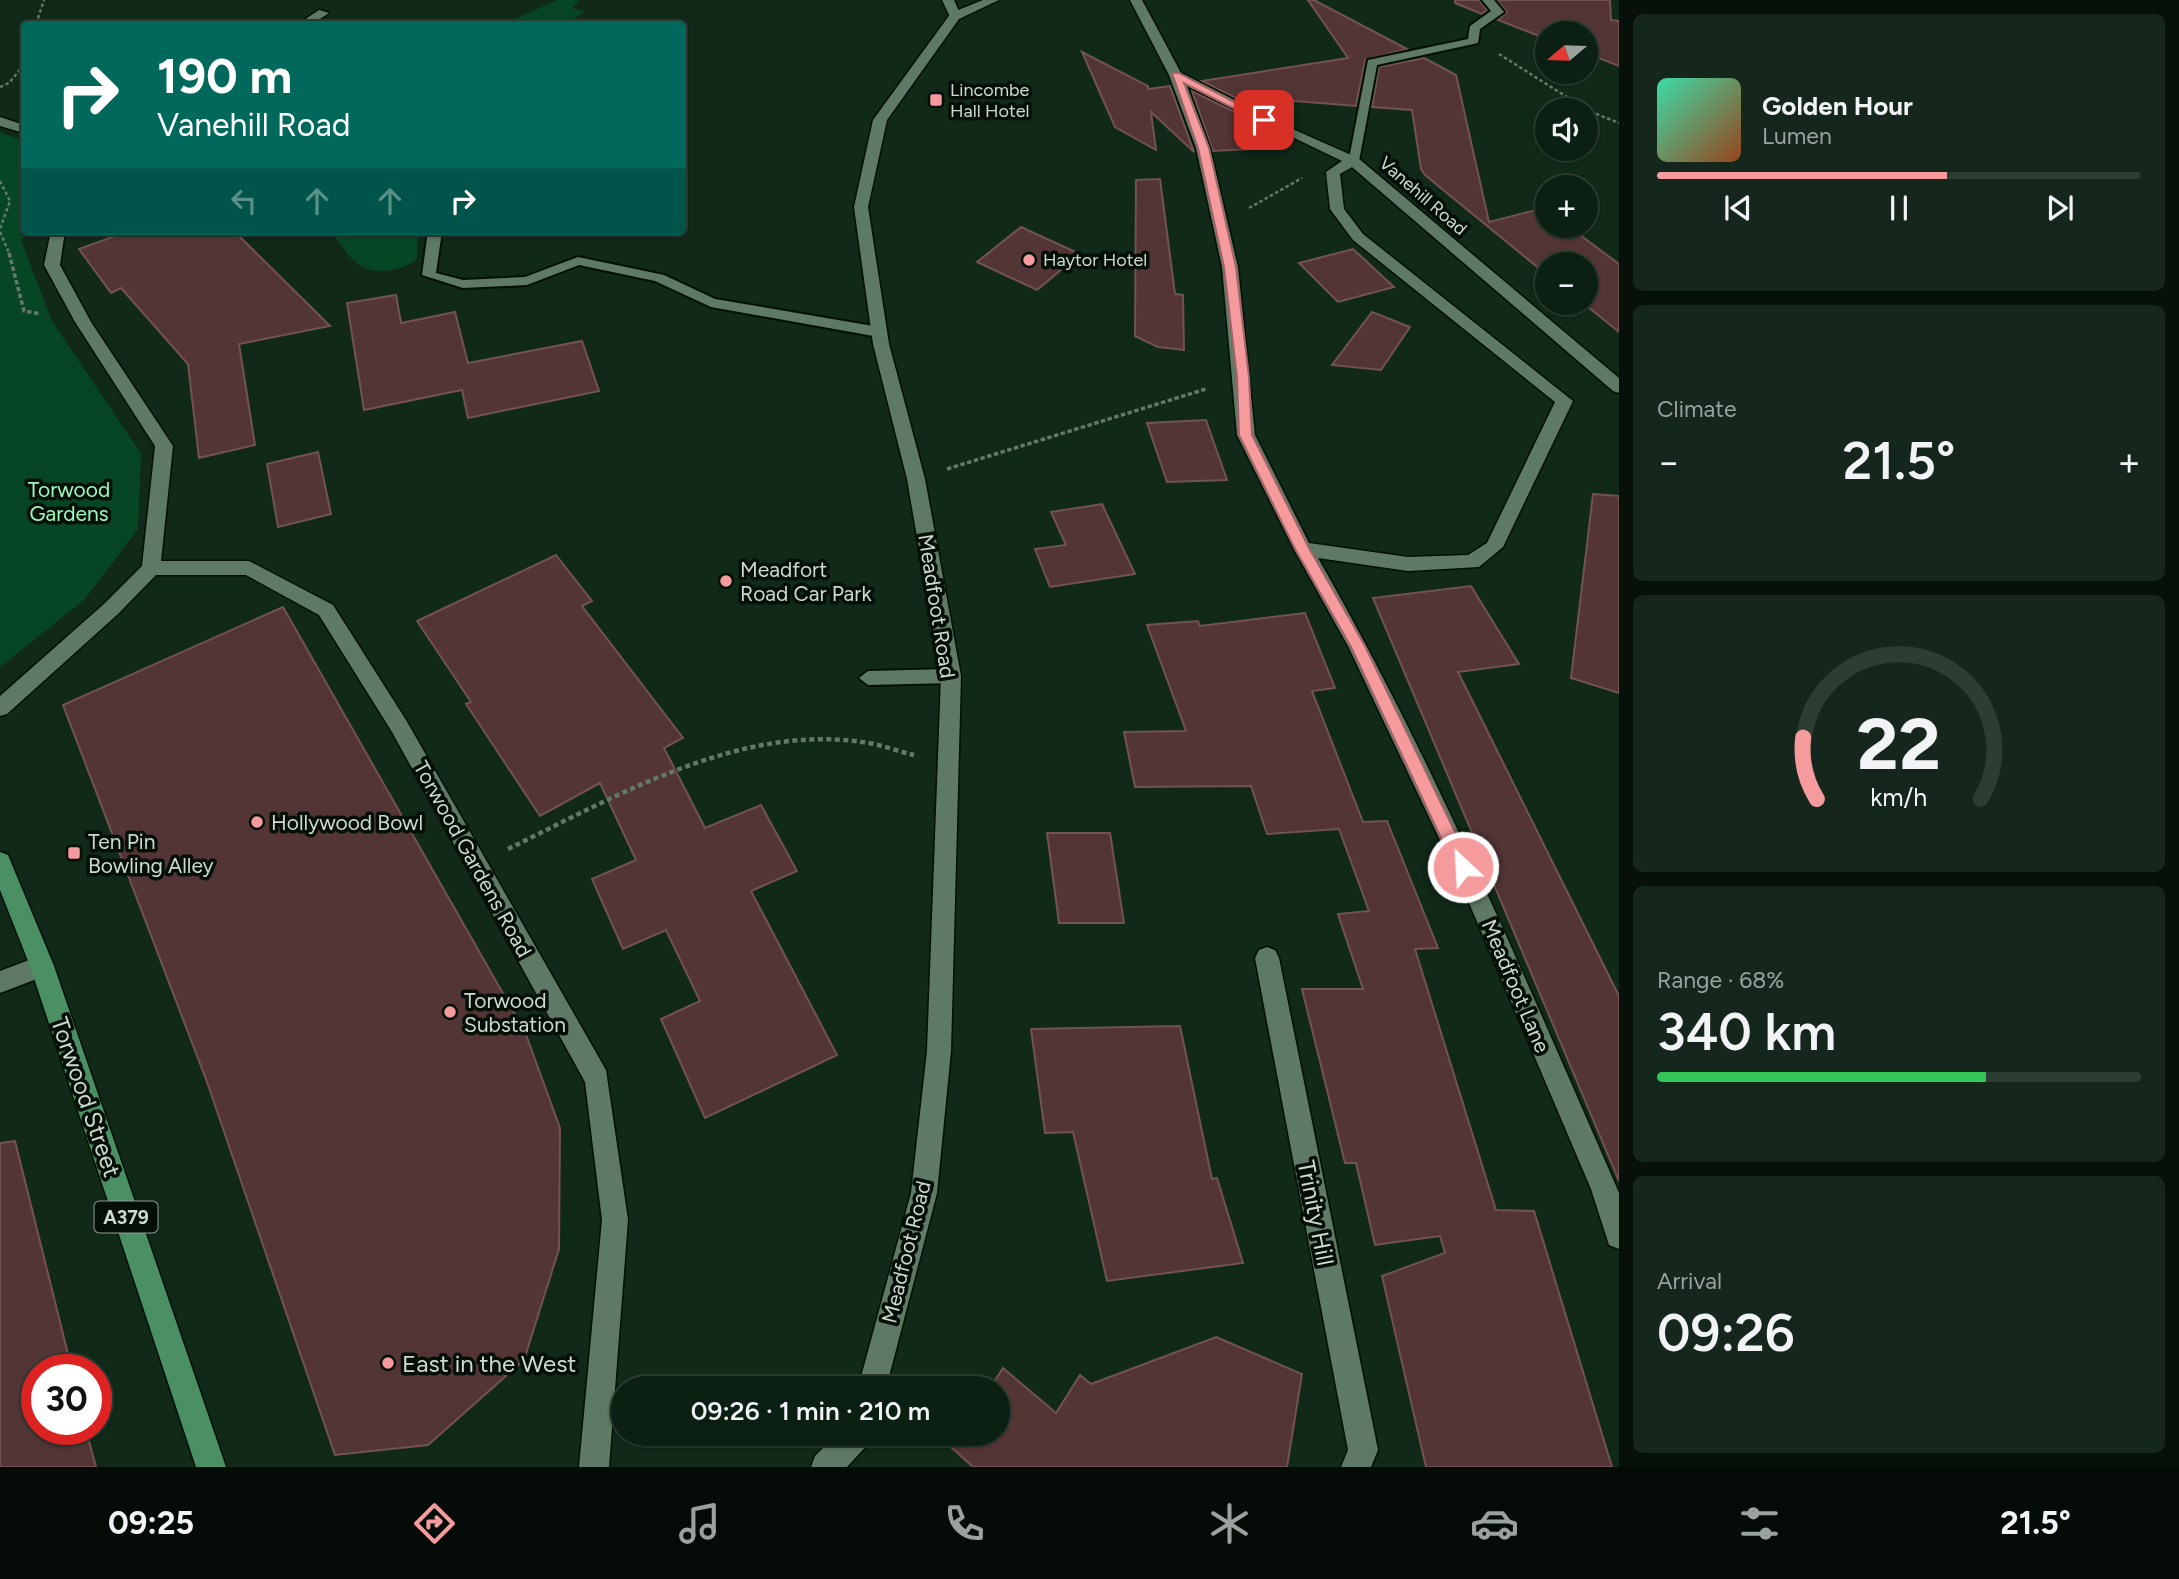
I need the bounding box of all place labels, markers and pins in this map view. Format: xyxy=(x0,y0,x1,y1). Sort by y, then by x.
place label: Lincombe Hall Hotel xyxy=(950,79,1030,122)
pin xyxy=(1234,90,1294,150)
marker: Lincombe Hall Hotel xyxy=(928,92,944,108)
place label: Haytor Hotel xyxy=(1043,249,1147,271)
marker: Haytor Hotel xyxy=(1021,252,1037,268)
place label: Meadfort Road Car Park xyxy=(740,557,872,606)
marker: Meadfort Road Car Park xyxy=(718,573,734,589)
place label: Hollywood Bowl xyxy=(271,810,423,835)
marker: Hollywood Bowl xyxy=(249,814,265,830)
place label: Ten Pin Bowling Alley xyxy=(88,829,214,878)
marker: Ten Pin Bowling Alley xyxy=(66,845,82,861)
place label: Torwood Substation xyxy=(464,988,566,1037)
marker: Torwood Substation xyxy=(442,1004,458,1020)
place label: East in the West xyxy=(402,1349,576,1378)
marker: East in the West xyxy=(380,1355,396,1371)

